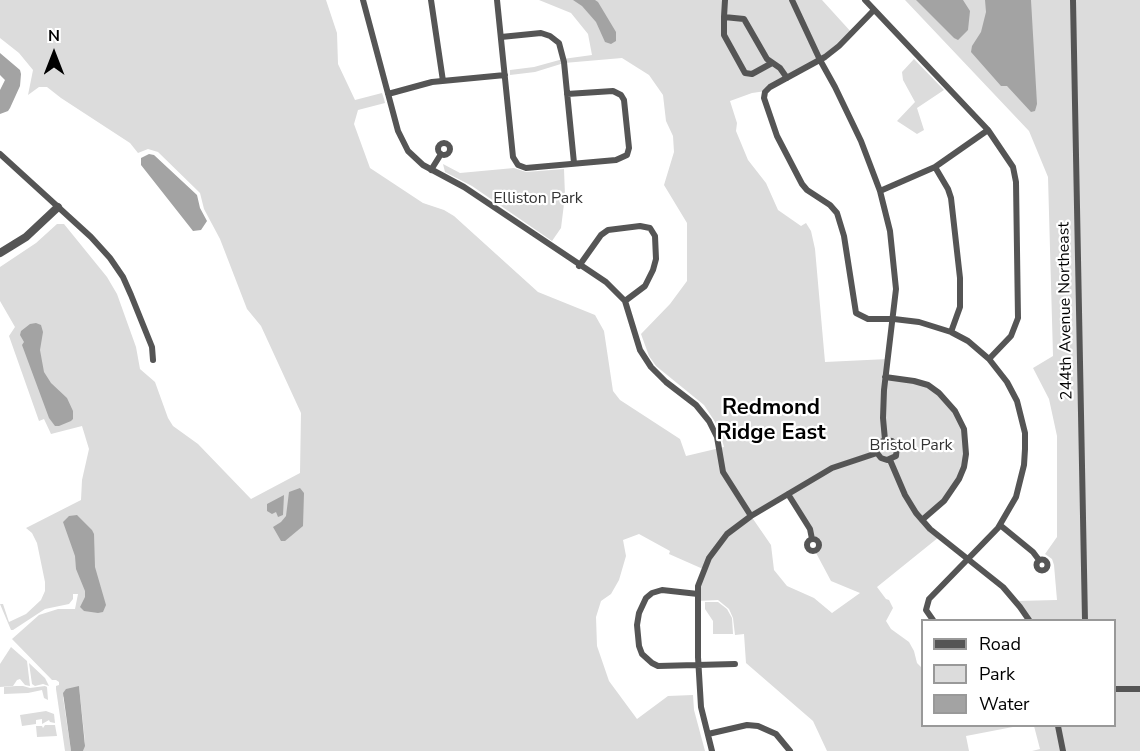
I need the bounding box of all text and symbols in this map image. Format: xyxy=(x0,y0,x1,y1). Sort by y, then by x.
north arrow xyxy=(24,24,84,84)
text: N xyxy=(48,25,60,47)
park label: Elliston Park xyxy=(493,189,583,209)
street label: 244th Avenue Northeast xyxy=(1055,222,1077,400)
district label: Redmond Ridge East xyxy=(716,396,826,448)
park label: Bristol Park xyxy=(869,436,953,456)
legend xyxy=(921,619,1116,727)
text: Road xyxy=(979,632,1021,656)
text: Park xyxy=(979,662,1015,686)
text: Water xyxy=(979,692,1030,716)

